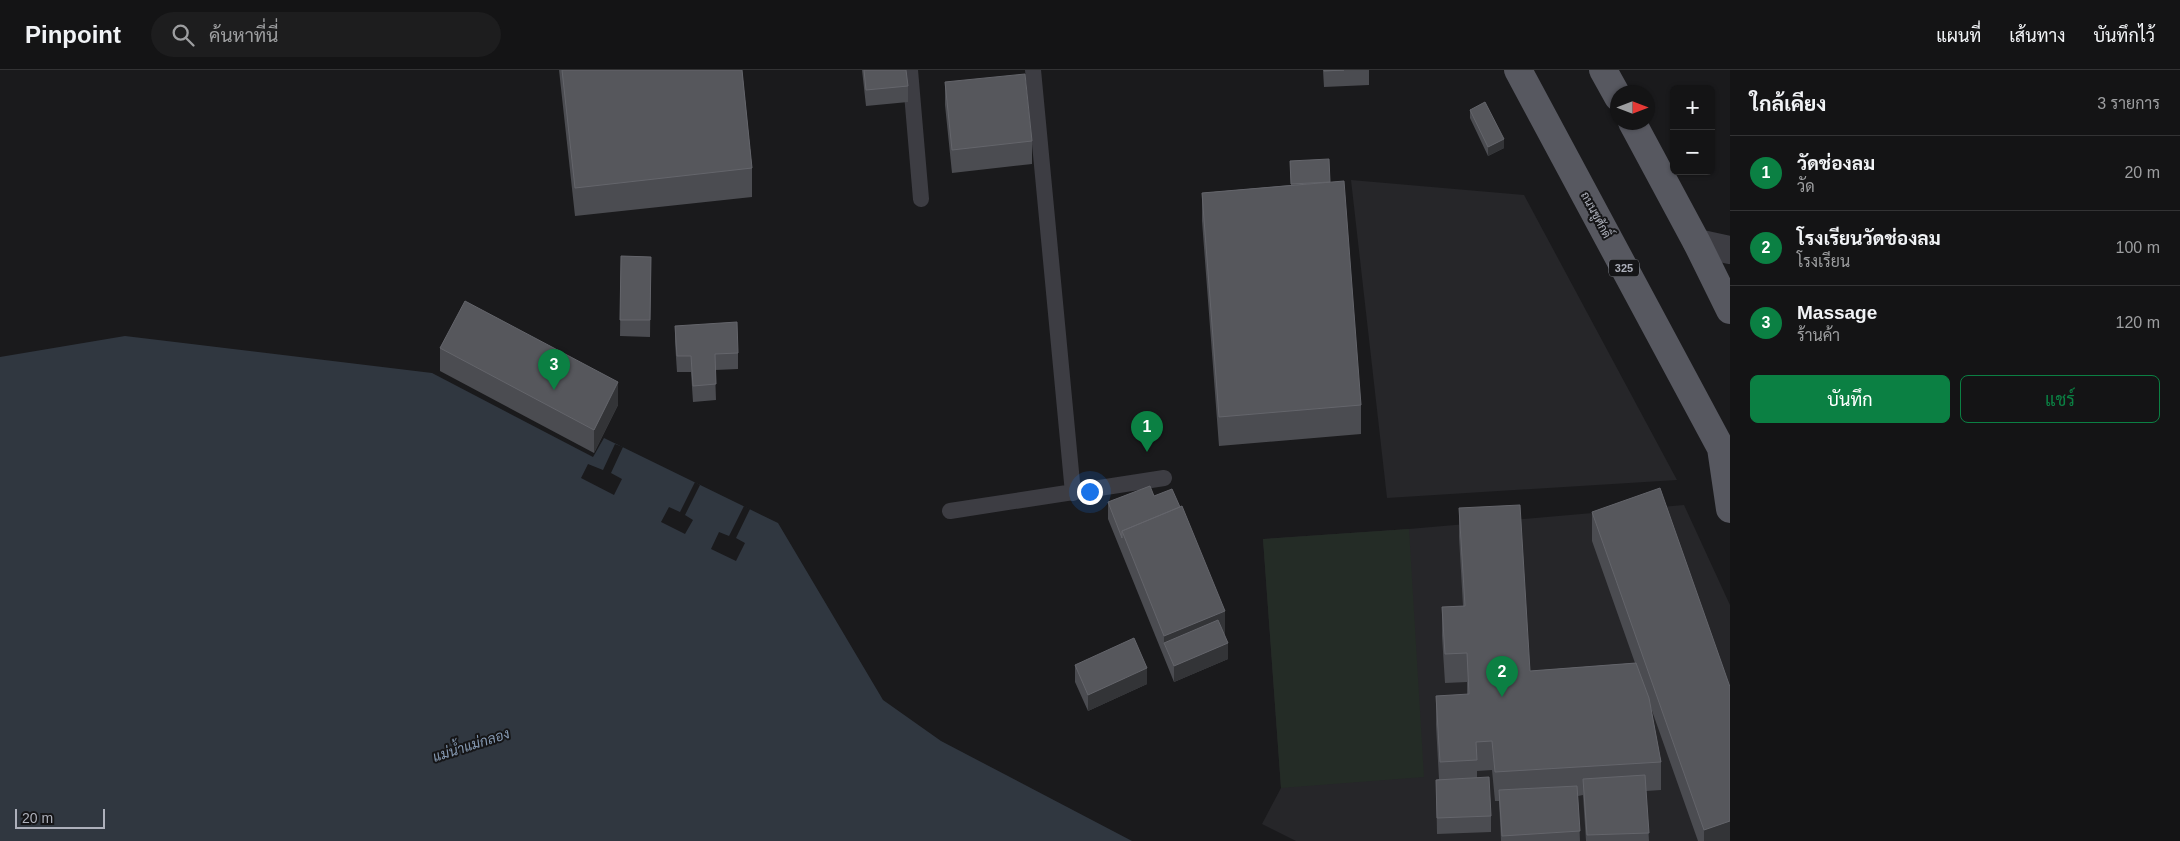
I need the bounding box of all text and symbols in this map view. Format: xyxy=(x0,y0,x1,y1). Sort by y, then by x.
search box xyxy=(151,12,501,57)
text: Pinpoint xyxy=(25,21,121,48)
icon: search xyxy=(169,21,197,49)
text: ค้นหาที่นี่ xyxy=(209,25,278,46)
text: แผนที่ xyxy=(1936,26,1981,46)
text: เส้นทาง xyxy=(2009,26,2065,46)
text: บันทึกไว้ xyxy=(2093,26,2155,46)
north arrow xyxy=(1610,85,1655,130)
map controls xyxy=(1670,85,1715,175)
button: + xyxy=(1670,85,1715,130)
text: ใกล้เคียง xyxy=(1750,92,1826,115)
text: 3 รายการ xyxy=(2097,95,2160,112)
button: − xyxy=(1670,130,1715,175)
text: วัดช่องลม xyxy=(1797,153,1875,174)
text: 1 xyxy=(1762,164,1770,181)
text: 20 m xyxy=(2124,164,2160,181)
text: วัด xyxy=(1797,178,1815,195)
street label: ถนนชูศักดิ์ xyxy=(1577,187,1618,241)
text: โรงเรียนวัดช่องลม xyxy=(1797,228,1941,249)
text: 2 xyxy=(1762,239,1770,256)
text: 100 m xyxy=(2116,239,2160,256)
text: โรงเรียน xyxy=(1797,253,1850,270)
road number: 325 xyxy=(1609,260,1639,277)
text: Massage xyxy=(1797,302,1877,323)
text: 3 xyxy=(1762,314,1770,331)
text: 120 m xyxy=(2116,314,2160,331)
text: ร้านค้า xyxy=(1797,327,1840,344)
pin: 3 xyxy=(538,349,570,390)
button: บันทึก xyxy=(1750,375,1950,423)
button: แชร์ xyxy=(1960,375,2160,423)
pin: 1 xyxy=(1131,411,1163,452)
your location xyxy=(1077,479,1103,505)
pin: 2 xyxy=(1486,656,1518,697)
water label: แม่น้ำแม่กลอง xyxy=(429,721,511,765)
scale bar xyxy=(15,806,105,829)
text: 20 m xyxy=(22,810,53,826)

